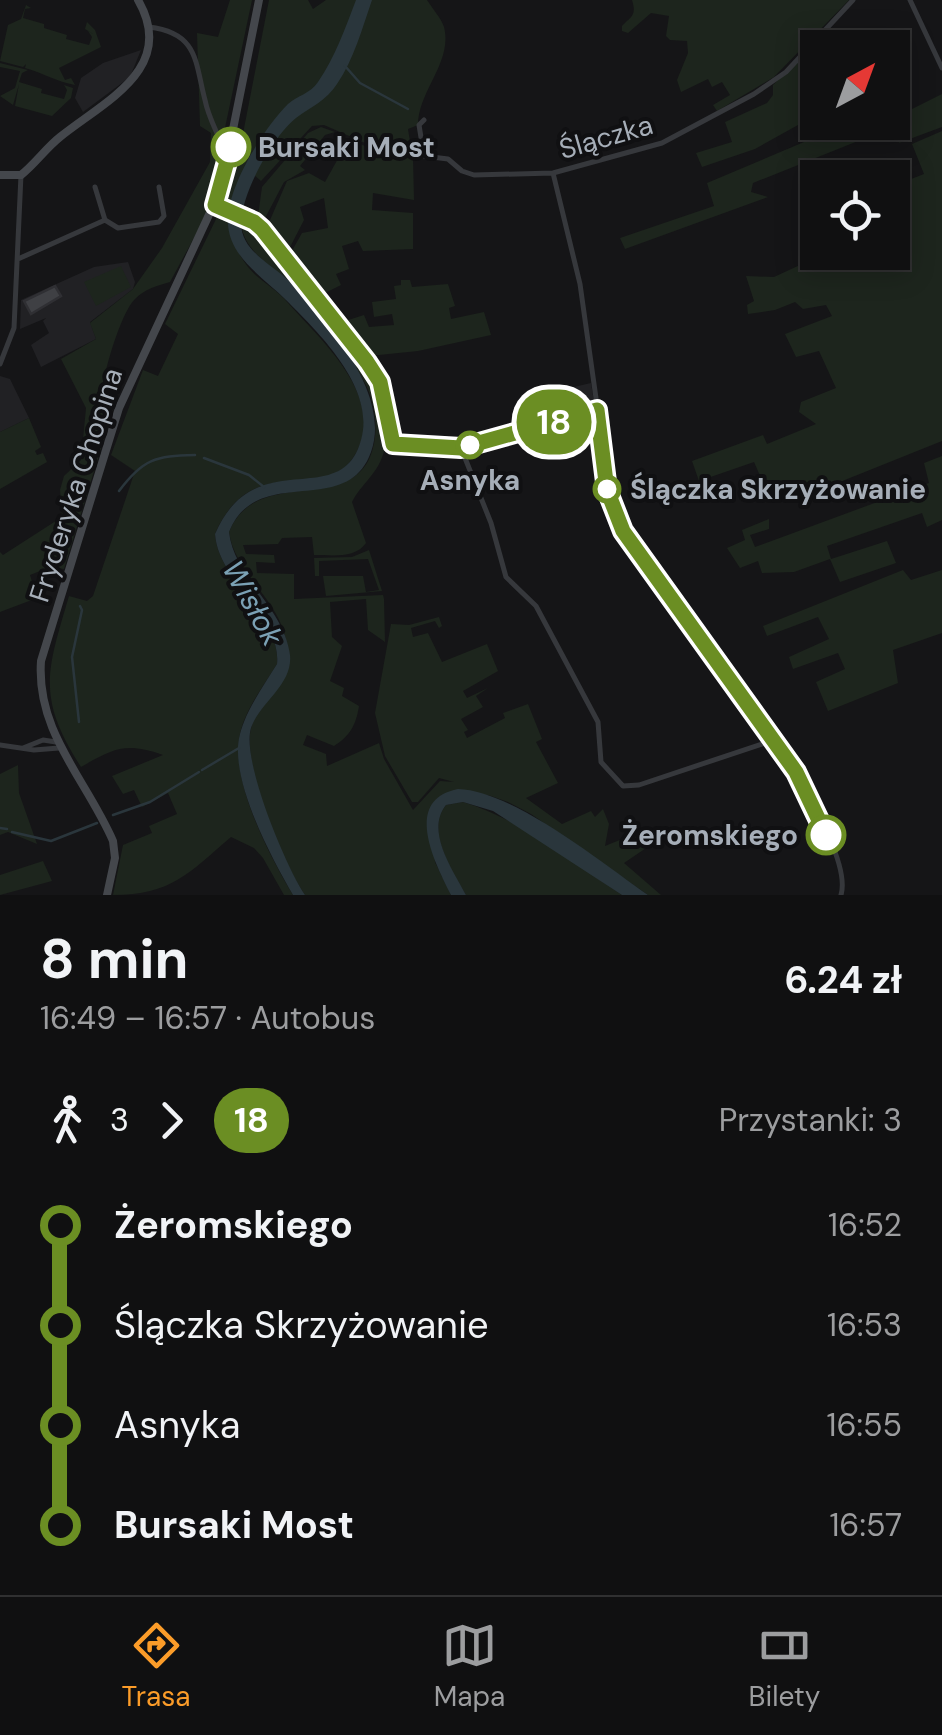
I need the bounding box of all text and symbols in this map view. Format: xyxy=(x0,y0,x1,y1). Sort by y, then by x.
north arrow xyxy=(800,30,910,140)
map controls xyxy=(800,30,910,270)
street label: Ślączka xyxy=(555,106,657,168)
marker: Bursaki Most xyxy=(212,128,250,166)
place label: Bursaki Most xyxy=(258,129,435,166)
button: locate xyxy=(800,160,910,270)
street label: Fryderyka Chopina xyxy=(21,363,131,607)
line badge: 18 xyxy=(509,390,599,454)
text: 18 xyxy=(537,399,571,445)
marker: Asnyka xyxy=(457,432,483,458)
place label: Asnyka xyxy=(420,462,520,499)
place label: Ślączka Skrzyżowanie xyxy=(630,471,926,508)
marker: Ślączka Skrzyżowanie xyxy=(594,476,620,502)
water label: Wisłok xyxy=(214,553,293,653)
marker: Żeromskiego xyxy=(807,816,845,854)
place label: Żeromskiego xyxy=(622,817,798,854)
text: 8 min xyxy=(40,923,189,995)
text: 6.24 zł xyxy=(784,955,902,1005)
text: 16:49 – 16:57 · Autobus xyxy=(40,997,375,1039)
icon: walk xyxy=(40,1093,95,1148)
icon: forward xyxy=(144,1093,199,1148)
text: 18 xyxy=(234,1097,269,1143)
text: 3 xyxy=(110,1099,129,1141)
text: Przystanki: 3 xyxy=(719,1099,902,1141)
text: Żeromskiego xyxy=(114,1200,353,1250)
text: 16:52 xyxy=(828,1204,902,1246)
text: Ślączka Skrzyżowanie xyxy=(114,1300,489,1350)
text: 16:53 xyxy=(827,1304,902,1346)
text: Asnyka xyxy=(114,1400,240,1450)
text: 16:55 xyxy=(826,1404,902,1446)
text: Bursaki Most xyxy=(114,1500,354,1550)
text: 16:57 xyxy=(829,1504,902,1546)
tab: Trasa xyxy=(122,1618,191,1715)
tab: Mapa xyxy=(434,1618,505,1715)
tab: Bilety xyxy=(749,1618,820,1715)

